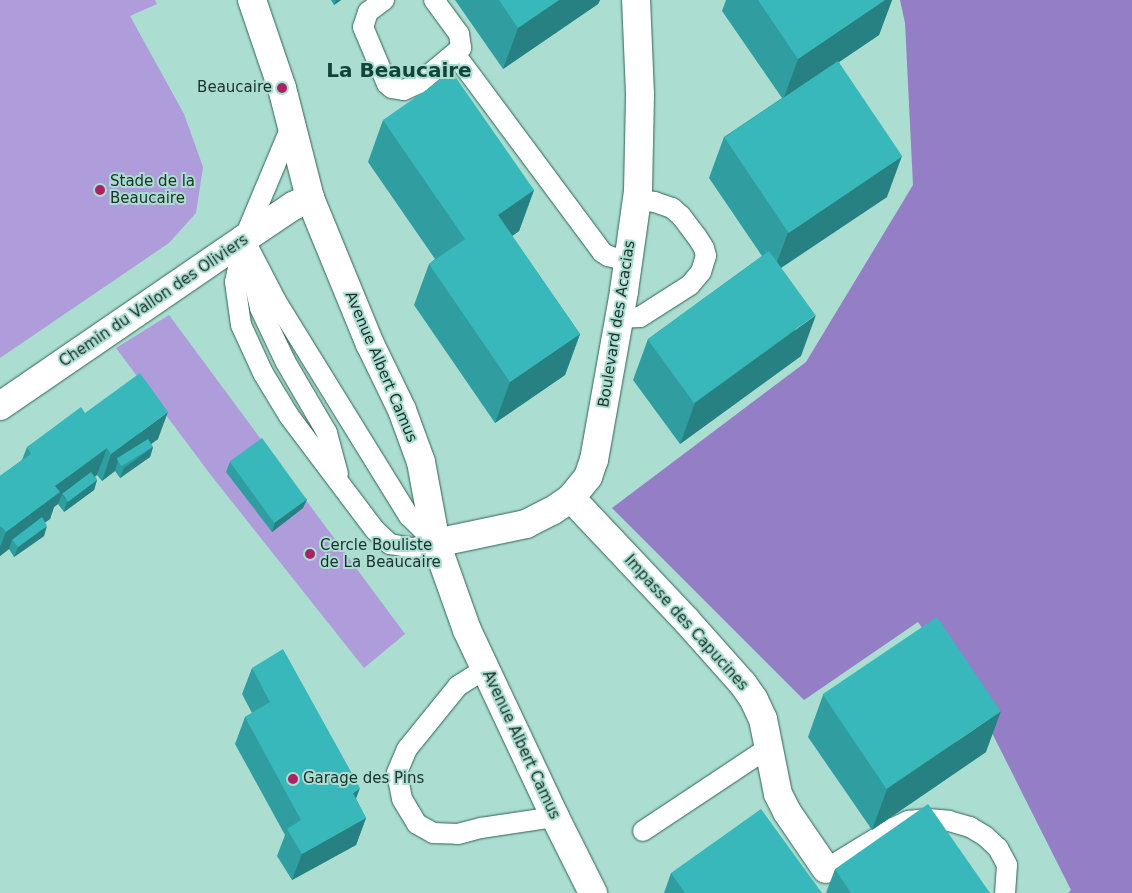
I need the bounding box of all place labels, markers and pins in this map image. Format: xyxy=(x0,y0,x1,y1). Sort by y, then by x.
place label: Beaucaire xyxy=(197,79,272,97)
marker: Beaucaire xyxy=(276,82,288,94)
place label: Stade de la Beaucaire xyxy=(110,172,195,207)
marker: Stade de la Beaucaire xyxy=(94,184,106,196)
place label: Cercle Bouliste de La Beaucaire xyxy=(320,536,441,571)
marker: Cercle Bouliste de La Beaucaire xyxy=(304,548,316,560)
place label: Garage des Pins xyxy=(303,770,424,788)
marker: Garage des Pins xyxy=(287,773,299,785)

